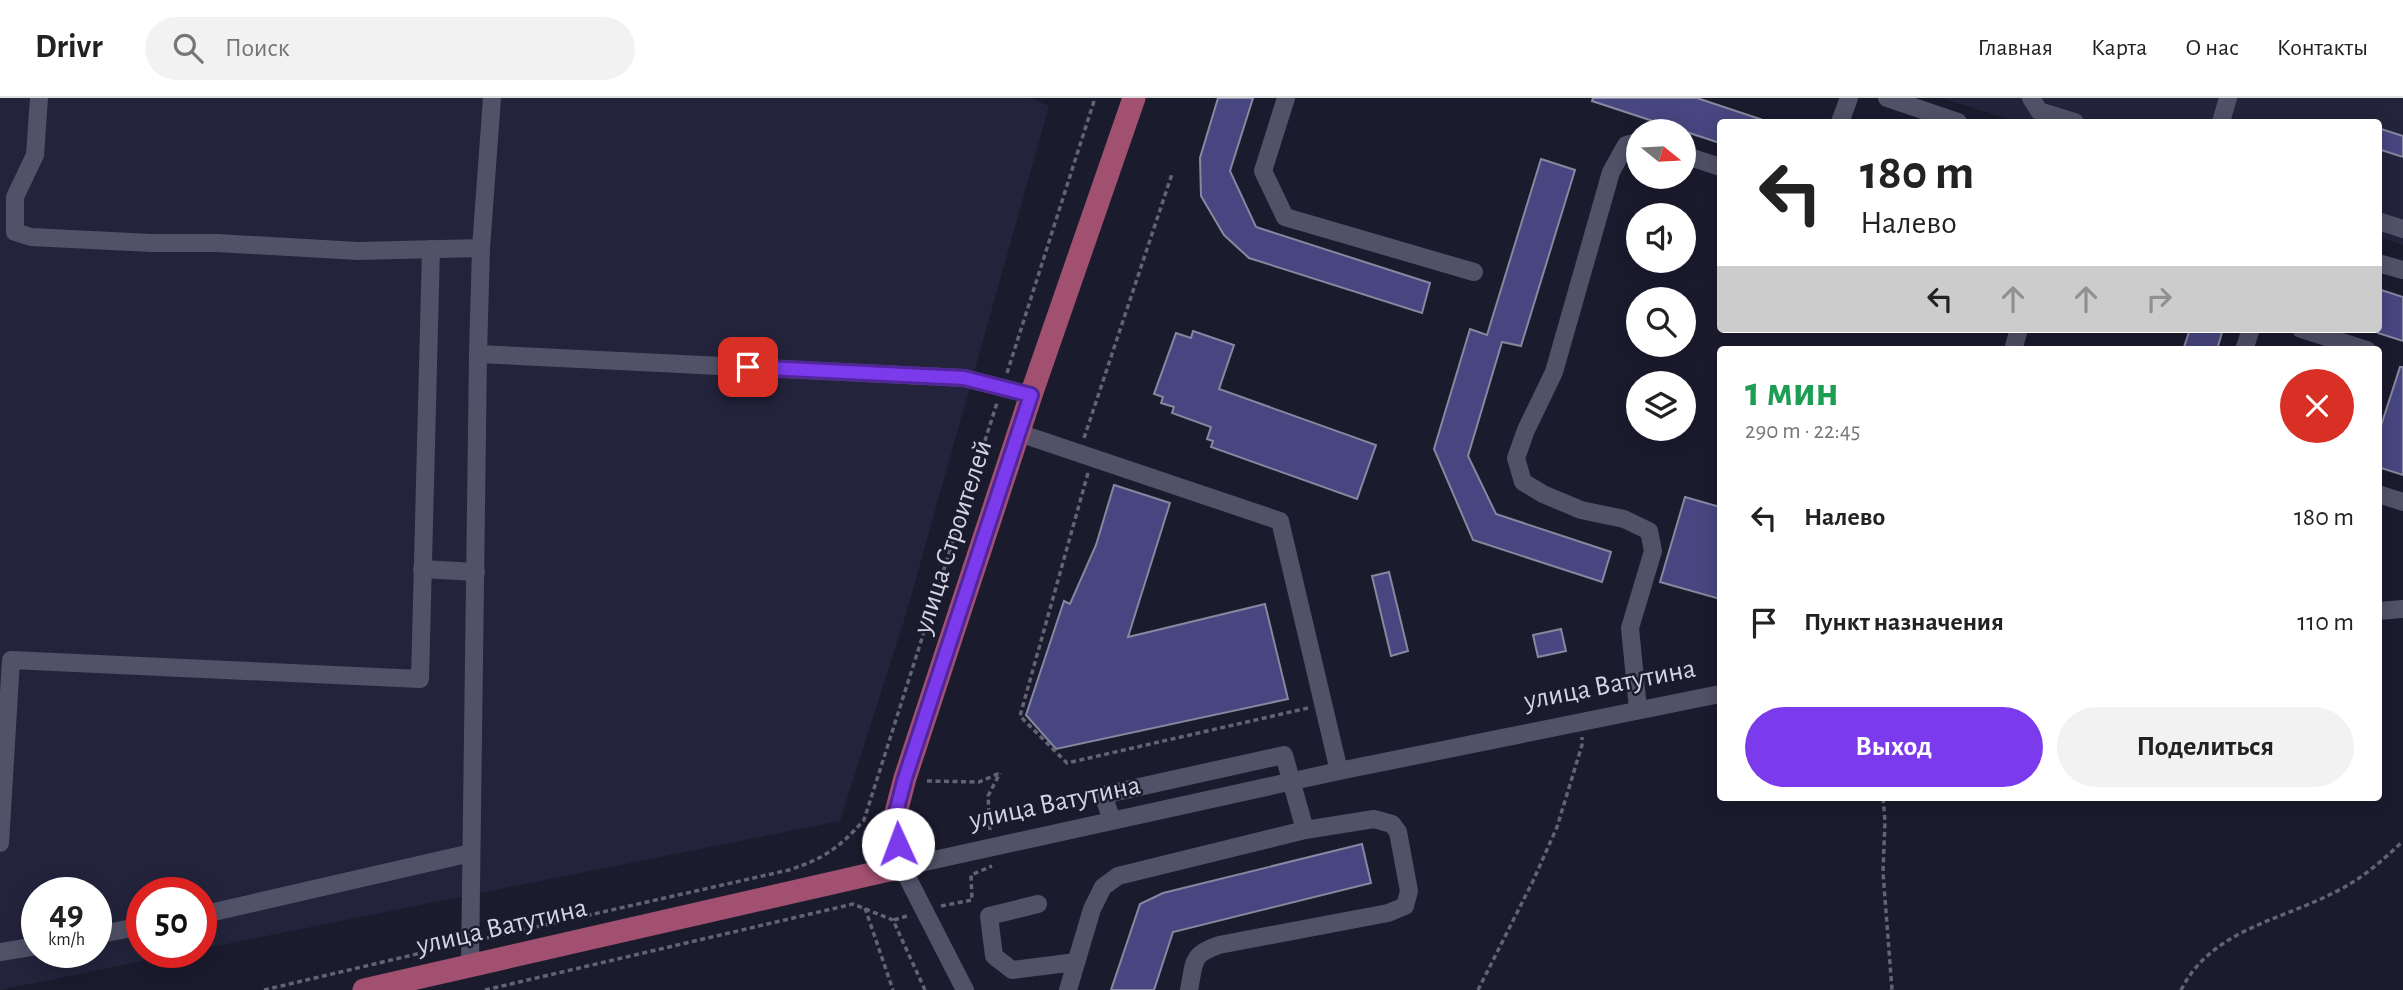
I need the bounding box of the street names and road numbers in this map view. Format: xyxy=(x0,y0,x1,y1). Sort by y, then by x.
street label: улица Строителей xyxy=(908,437,998,638)
street label: улица Ватутина xyxy=(1521,655,1698,716)
street label: улица Ватутина xyxy=(966,771,1143,835)
street label: улица Ватутина xyxy=(413,894,590,960)

